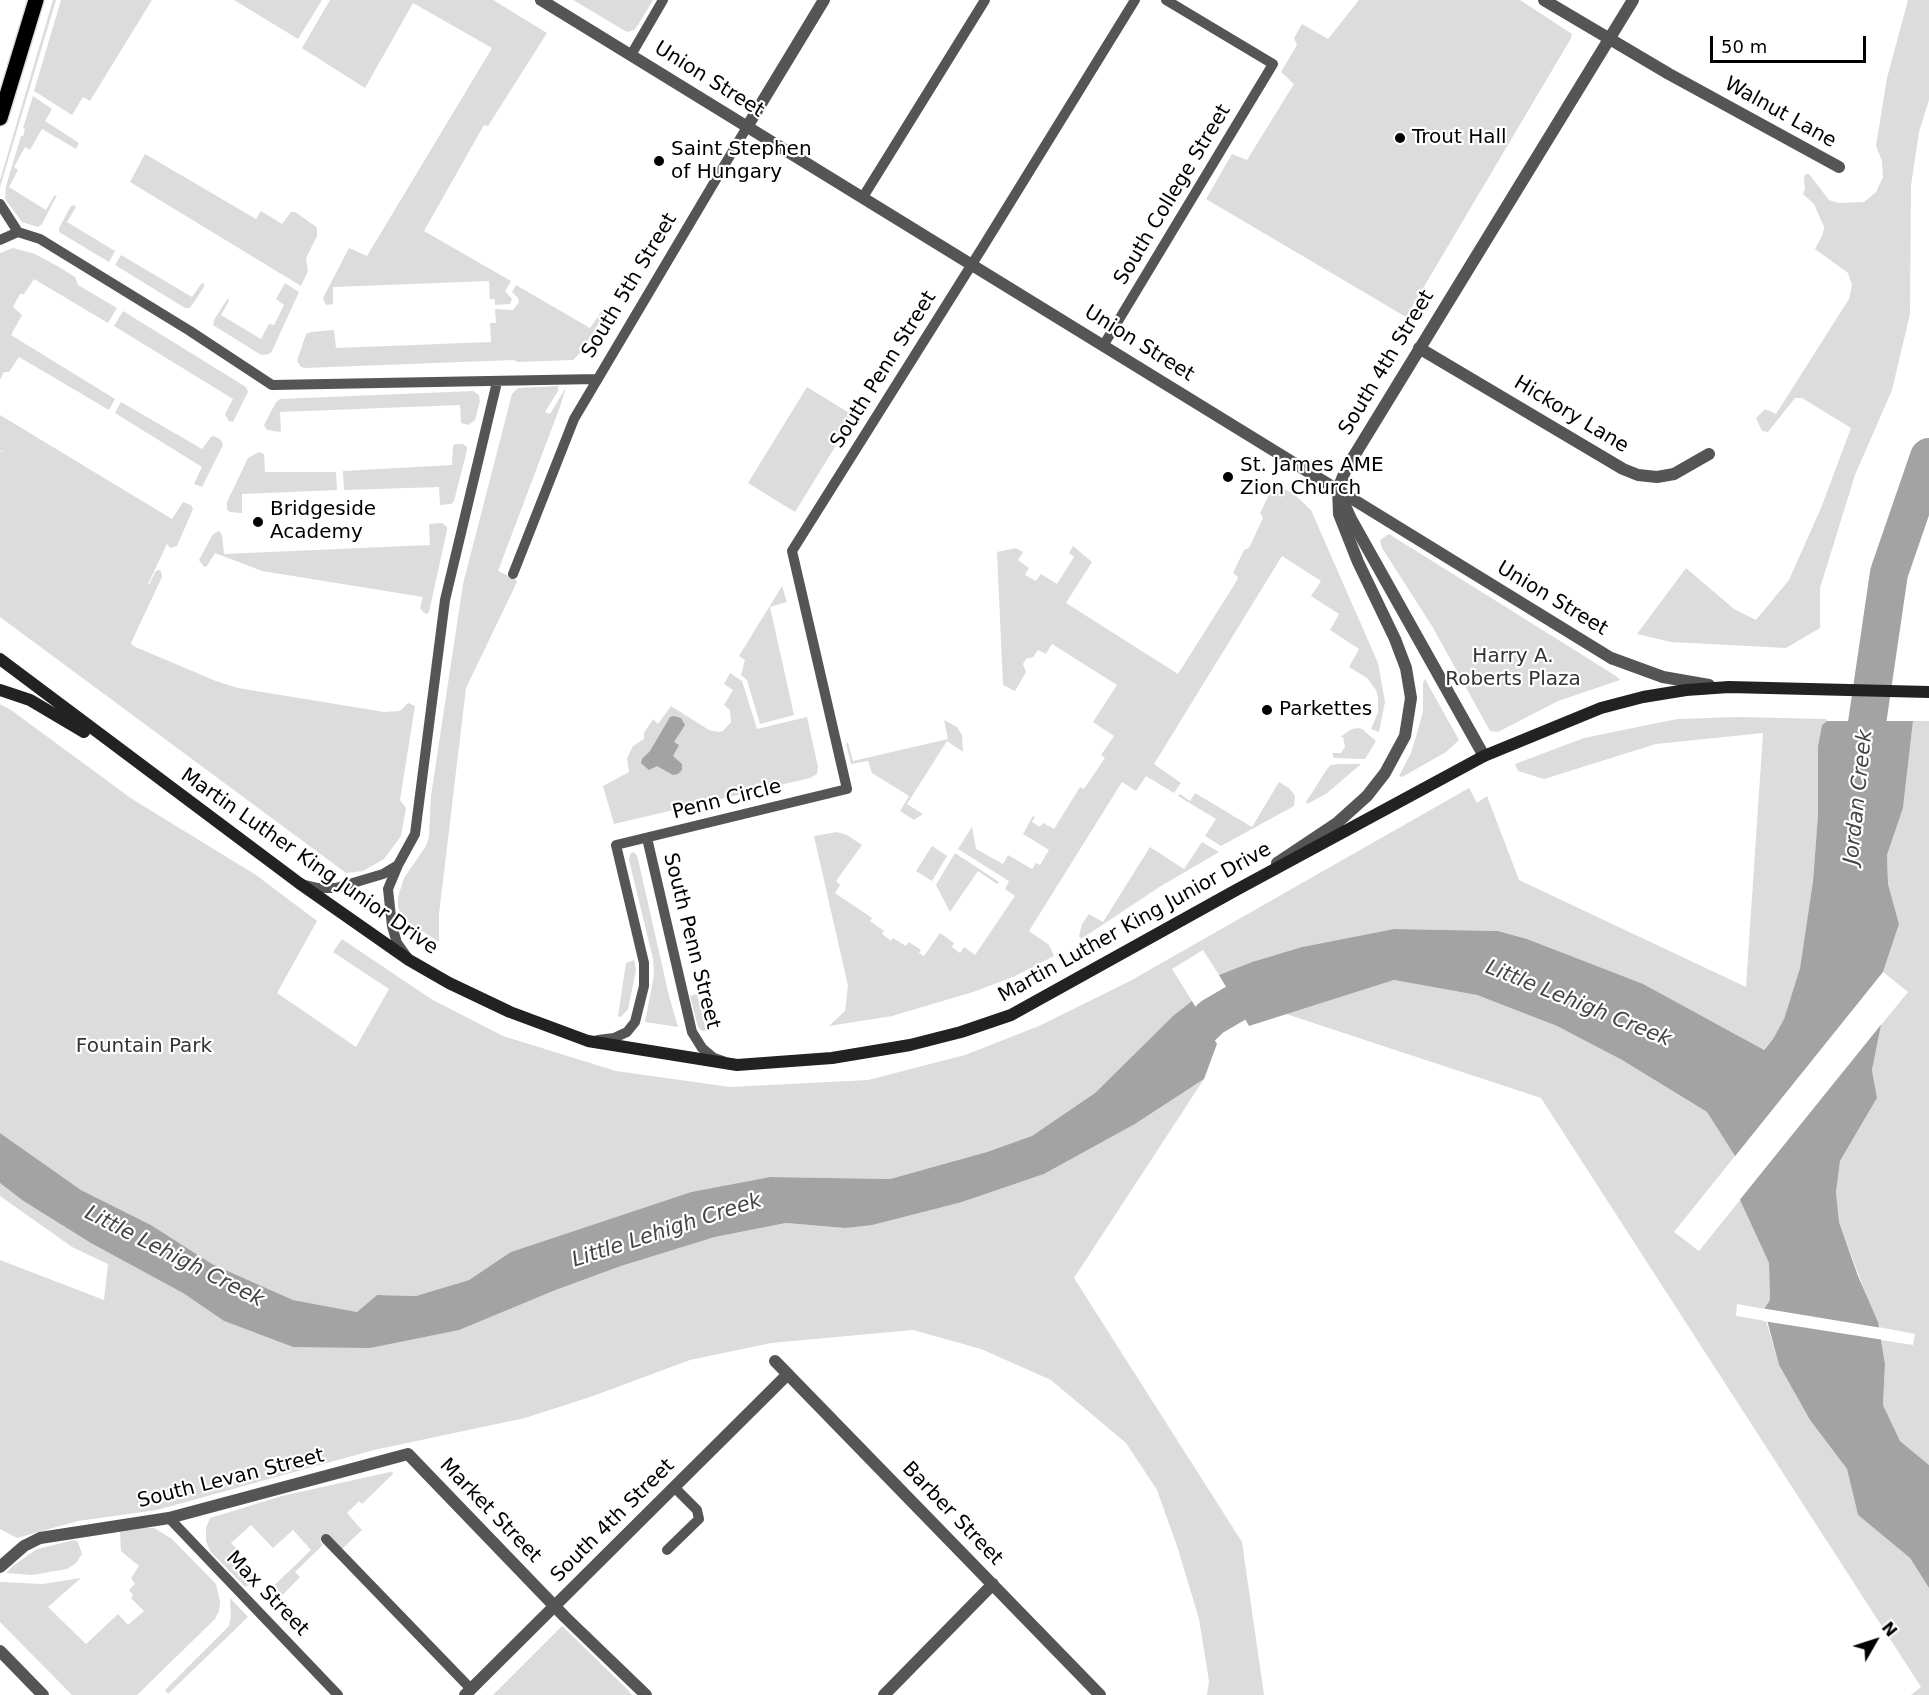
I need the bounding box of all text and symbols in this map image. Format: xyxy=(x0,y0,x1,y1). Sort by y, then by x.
scale bar xyxy=(1713,24,1869,62)
text: 50 m xyxy=(1721,36,1767,57)
street label: Union Street xyxy=(650,37,768,123)
street label: Walnut Lane xyxy=(1720,72,1840,154)
street label: South College Street xyxy=(1110,100,1236,290)
place label: Trout Hall xyxy=(1412,126,1507,150)
marker: Trout Hall xyxy=(1393,131,1407,145)
place label: Saint Stephen of Hungary xyxy=(671,138,812,185)
marker: Saint Stephen of Hungary xyxy=(652,154,666,168)
street label: South 5th Street xyxy=(577,209,683,363)
street label: South 4th Street xyxy=(1334,286,1440,440)
street label: South Penn Street xyxy=(826,287,942,453)
street label: Union Street xyxy=(1080,301,1198,387)
street label: Hickory Lane xyxy=(1509,371,1633,459)
place label: St. James AME Zion Church xyxy=(1240,454,1384,501)
marker: St. James AME Zion Church xyxy=(1221,470,1235,484)
place label: Bridgeside Academy xyxy=(270,498,376,545)
marker: Bridgeside Academy xyxy=(251,515,265,529)
street label: Union Street xyxy=(1492,557,1612,641)
park label: Harry A. Roberts Plaza xyxy=(1445,645,1581,692)
place label: Parkettes xyxy=(1279,698,1372,722)
marker: Parkettes xyxy=(1260,703,1274,717)
water label: Jordan Creek xyxy=(1839,728,1879,866)
street label: Martin Luther King Junior Drive xyxy=(176,764,442,960)
street label: Penn Circle xyxy=(670,775,784,825)
street label: Martin Luther King Junior Drive xyxy=(994,838,1276,1008)
street label: South Penn Street xyxy=(658,850,724,1032)
water label: Little Lehigh Creek xyxy=(1482,955,1674,1053)
park label: Fountain Park xyxy=(76,1035,212,1059)
water label: Little Lehigh Creek xyxy=(569,1188,765,1274)
water label: Little Lehigh Creek xyxy=(80,1201,268,1313)
street label: South Levan Street xyxy=(135,1444,327,1514)
street label: Market Street xyxy=(434,1454,546,1568)
street label: South 4th Street xyxy=(546,1454,680,1588)
street label: Barber Street xyxy=(897,1457,1007,1571)
street label: Max Street xyxy=(221,1547,313,1641)
north arrow xyxy=(1845,1611,1905,1671)
text: N xyxy=(1878,1618,1901,1641)

